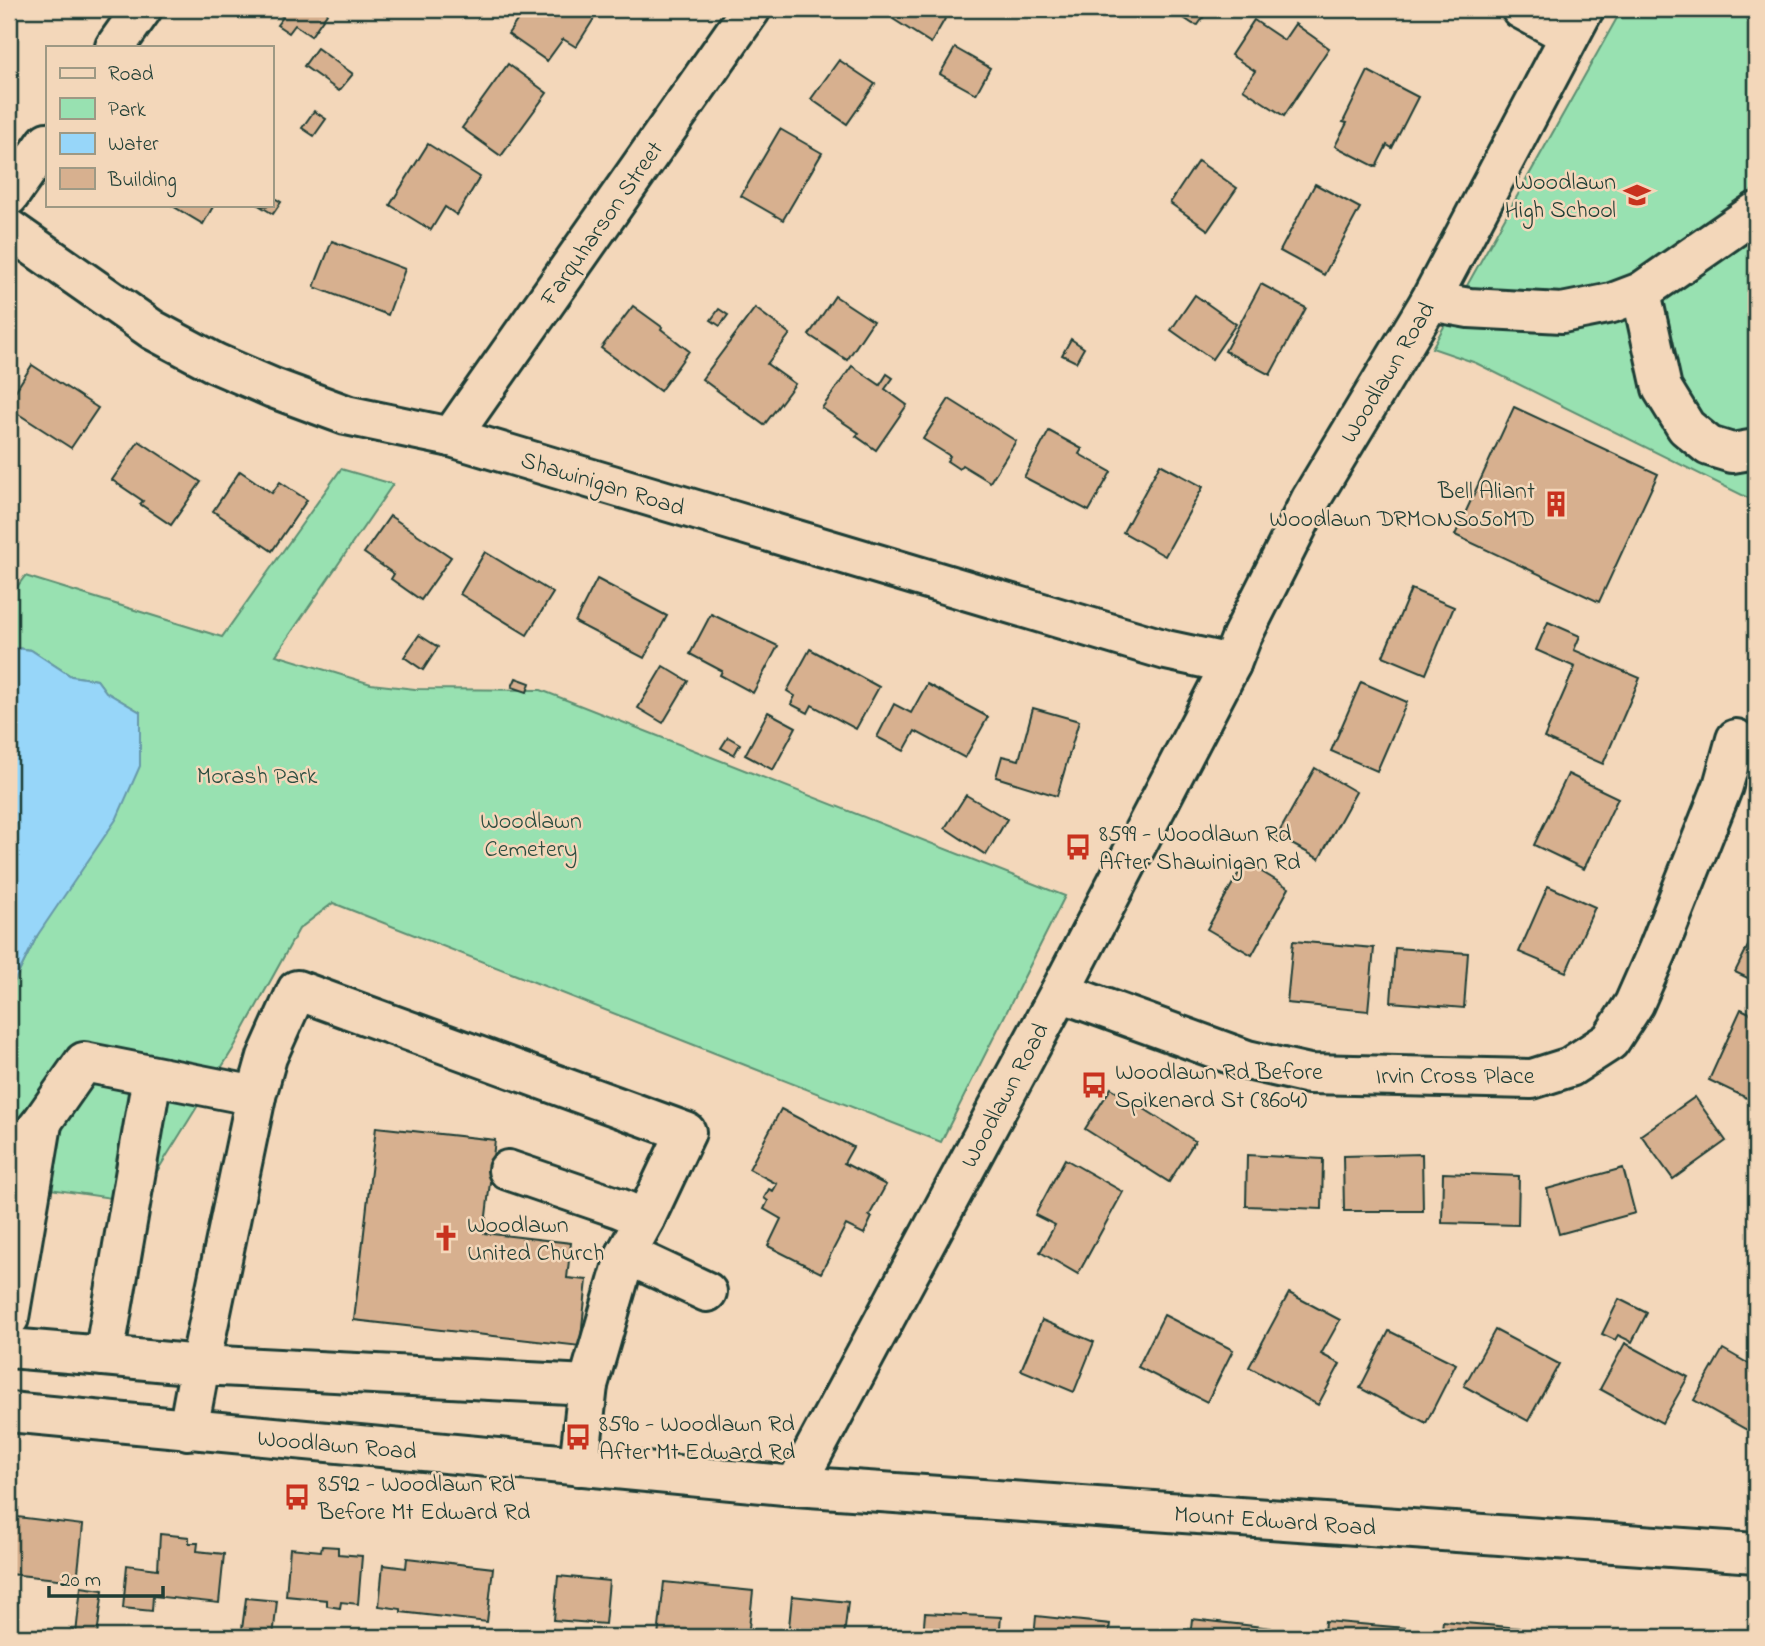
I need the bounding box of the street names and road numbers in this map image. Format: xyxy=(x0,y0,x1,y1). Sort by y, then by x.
street label: Farquharson Street xyxy=(532,135,673,315)
street label: Woodlawn Road xyxy=(1333,295,1446,451)
street label: Shawinigan Road xyxy=(516,444,689,527)
street label: Woodlawn Road xyxy=(953,1017,1059,1175)
street label: Irvin Cross Place xyxy=(1376,1060,1535,1095)
street label: Woodlawn Road xyxy=(256,1422,418,1471)
street label: Mount Edward Road xyxy=(1173,1498,1378,1547)

